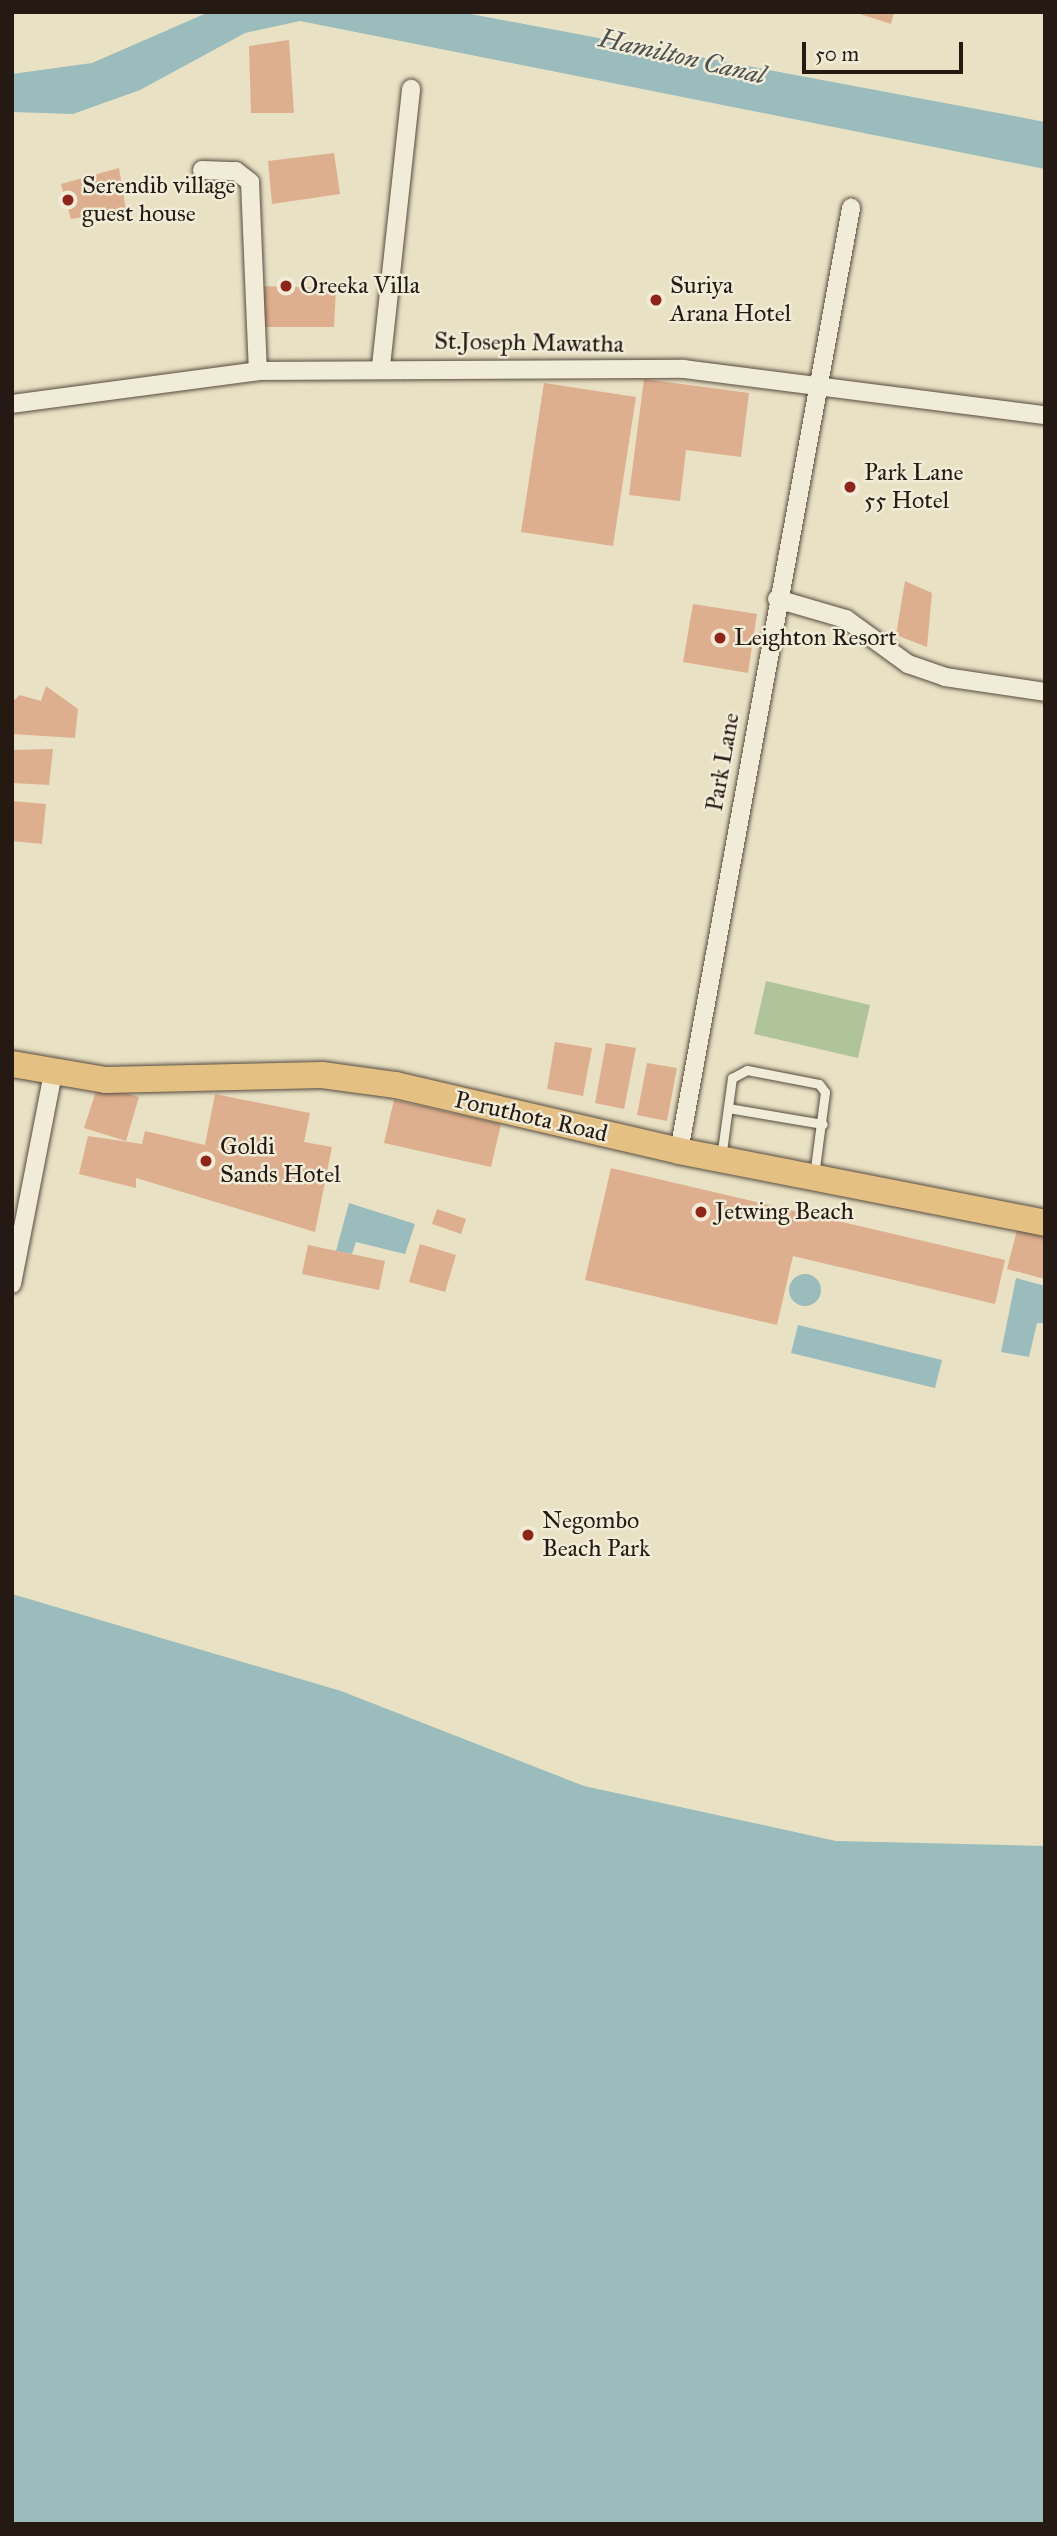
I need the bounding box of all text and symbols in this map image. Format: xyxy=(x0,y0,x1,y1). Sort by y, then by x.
water label: Hamilton Canal xyxy=(596,23,768,91)
scale bar xyxy=(805,28,966,72)
text: 50 m xyxy=(815,41,859,67)
place label: Serendib village guest house xyxy=(82,172,236,228)
marker: Serendib village guest house xyxy=(60,192,76,208)
place label: Oreeka Villa xyxy=(300,272,420,300)
place label: Suriya Arana Hotel xyxy=(670,272,791,328)
marker: Oreeka Villa xyxy=(278,278,294,294)
marker: Suriya Arana Hotel xyxy=(648,292,664,308)
street label: St.Joseph Mawatha xyxy=(434,327,624,359)
place label: Park Lane 55 Hotel xyxy=(864,459,963,515)
marker: Park Lane 55 Hotel xyxy=(842,479,858,495)
place label: Leighton Resort xyxy=(734,624,897,652)
marker: Leighton Resort xyxy=(712,630,728,646)
street label: Park Lane xyxy=(700,711,746,813)
street label: Poruthota Road xyxy=(452,1085,610,1149)
place label: Goldi Sands Hotel xyxy=(220,1133,341,1189)
marker: Goldi Sands Hotel xyxy=(198,1153,214,1169)
place label: Jetwing Beach xyxy=(715,1198,854,1226)
marker: Jetwing Beach xyxy=(693,1204,709,1220)
place label: Negombo Beach Park xyxy=(542,1507,650,1563)
marker: Negombo Beach Park xyxy=(520,1527,536,1543)

